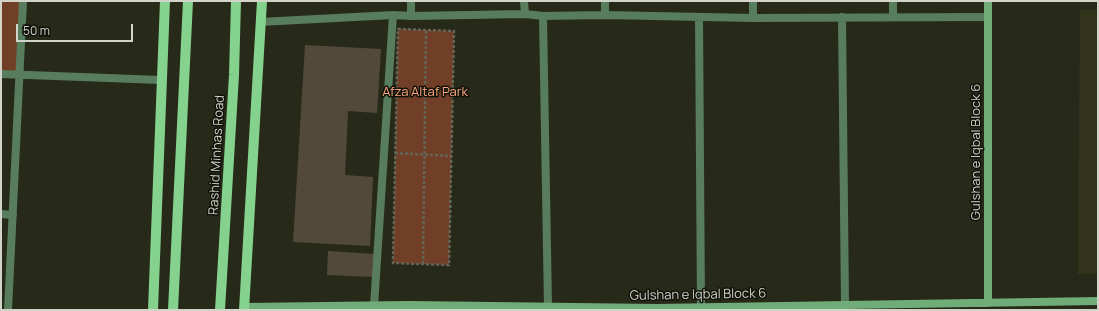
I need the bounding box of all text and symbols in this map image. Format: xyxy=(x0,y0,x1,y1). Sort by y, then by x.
scale bar xyxy=(18,16,135,42)
text: 50 m xyxy=(23,22,50,39)
park label: Afza Altaf Park xyxy=(382,84,468,100)
street label: Gulshan e Iqbal Block 6 xyxy=(968,84,984,220)
street label: Rashid Minhas Road xyxy=(206,95,228,215)
street label: Gulshan e Iqbal Block 6 xyxy=(630,286,766,304)

